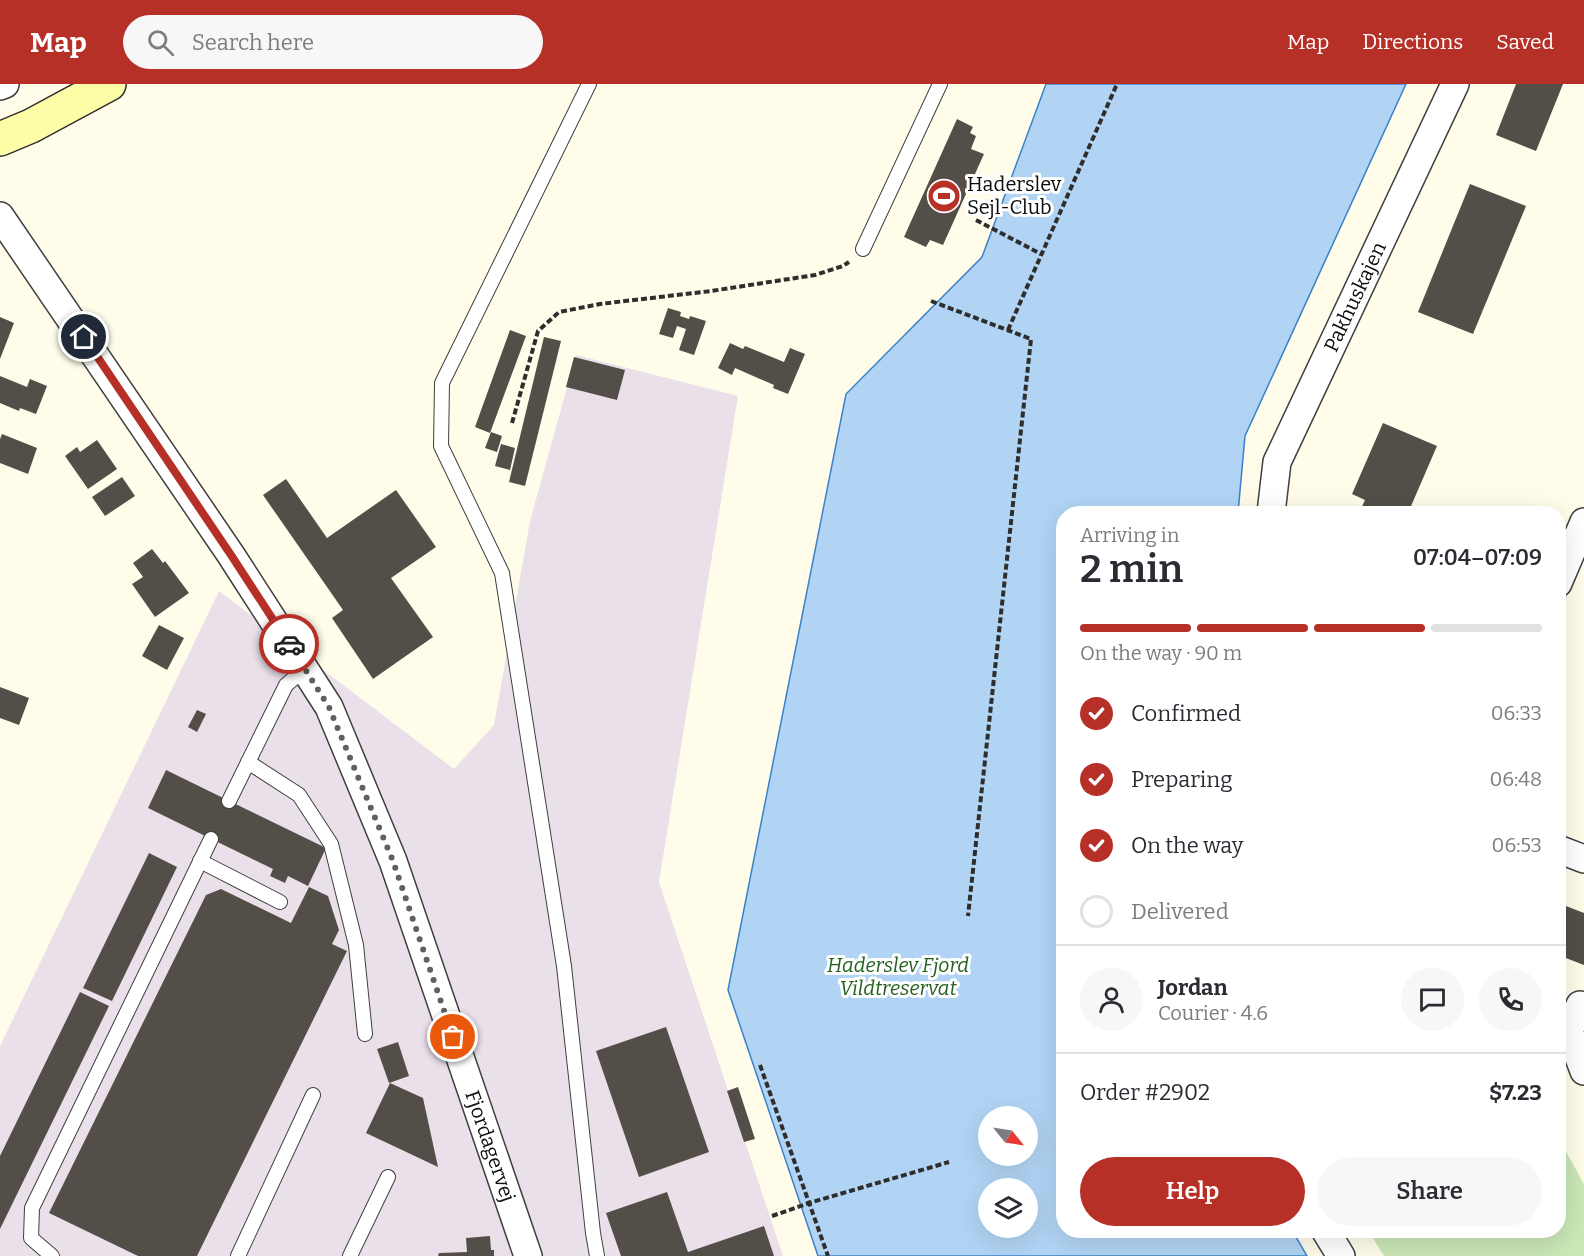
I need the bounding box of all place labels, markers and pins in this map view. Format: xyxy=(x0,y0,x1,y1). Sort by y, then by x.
place label: Haderslev Sejl-Club xyxy=(967,172,1062,220)
sports icon: Haderslev Sejl-Club xyxy=(926,178,962,214)
pin xyxy=(58,311,109,362)
pin xyxy=(427,1011,478,1062)

